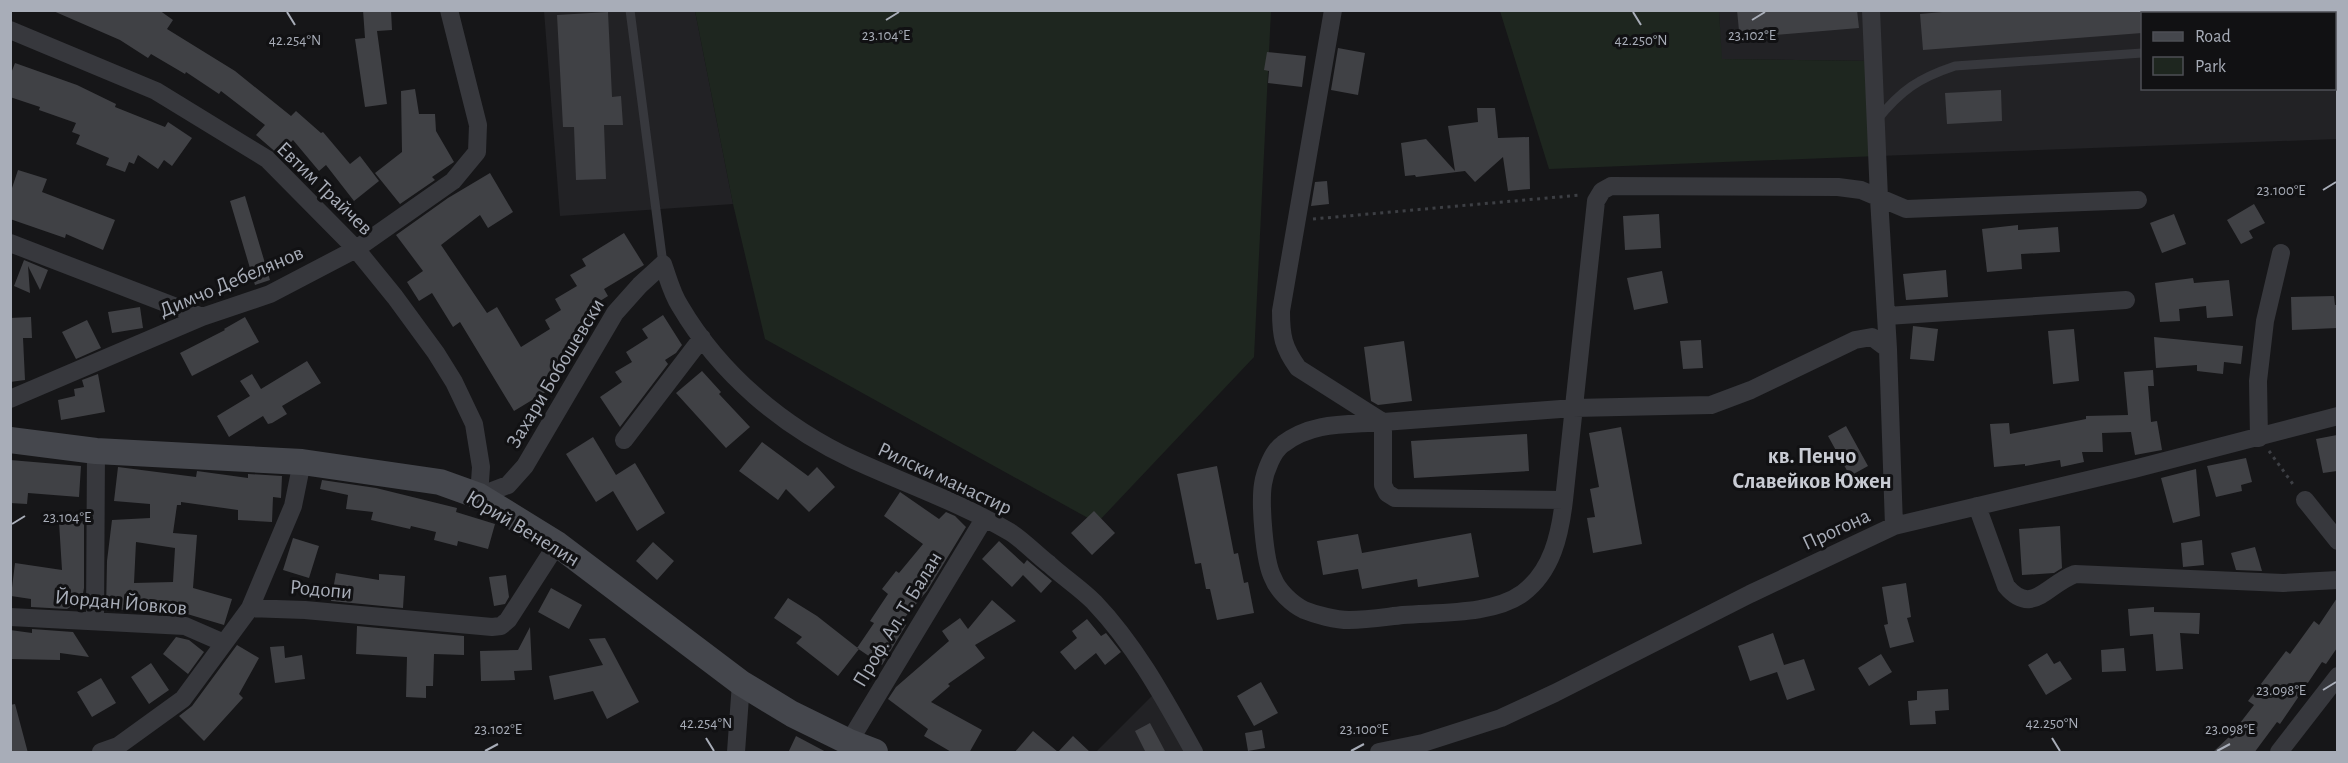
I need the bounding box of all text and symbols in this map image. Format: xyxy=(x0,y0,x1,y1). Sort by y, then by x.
legend xyxy=(2141,12,2336,90)
text: 23.104°E xyxy=(862,28,910,43)
text: 23.102°E xyxy=(1728,28,1776,43)
text: Road xyxy=(2195,28,2231,46)
text: 42.254°N xyxy=(269,33,321,48)
text: 42.250°N xyxy=(1614,33,1668,48)
text: Park xyxy=(2195,58,2227,76)
street label: Евтим Трайчев xyxy=(273,138,377,239)
text: 23.100°E xyxy=(2256,183,2306,198)
street label: Димчо Дебелянов xyxy=(156,242,306,321)
street label: Захари Бобошевски xyxy=(503,295,608,451)
street label: Рилски манастир xyxy=(874,438,1015,519)
district label: кв. Пенчо Славейков Южен xyxy=(1732,445,1892,492)
street label: Юрий Венелин xyxy=(462,486,583,570)
street label: Прогона xyxy=(1799,505,1874,554)
text: 23.104°E xyxy=(43,510,91,525)
street label: Проф. Ал. Т. Балан xyxy=(849,548,946,691)
street label: Родопи xyxy=(289,576,353,603)
street label: Йордан Йовков xyxy=(54,585,188,619)
text: 23.098°E xyxy=(2256,683,2306,698)
text: 42.254°N xyxy=(680,716,732,731)
text: 42.250°N xyxy=(2025,716,2079,731)
text: 23.102°E xyxy=(474,722,522,737)
text: 23.100°E xyxy=(1339,722,1389,737)
text: 23.098°E xyxy=(2205,722,2255,737)

